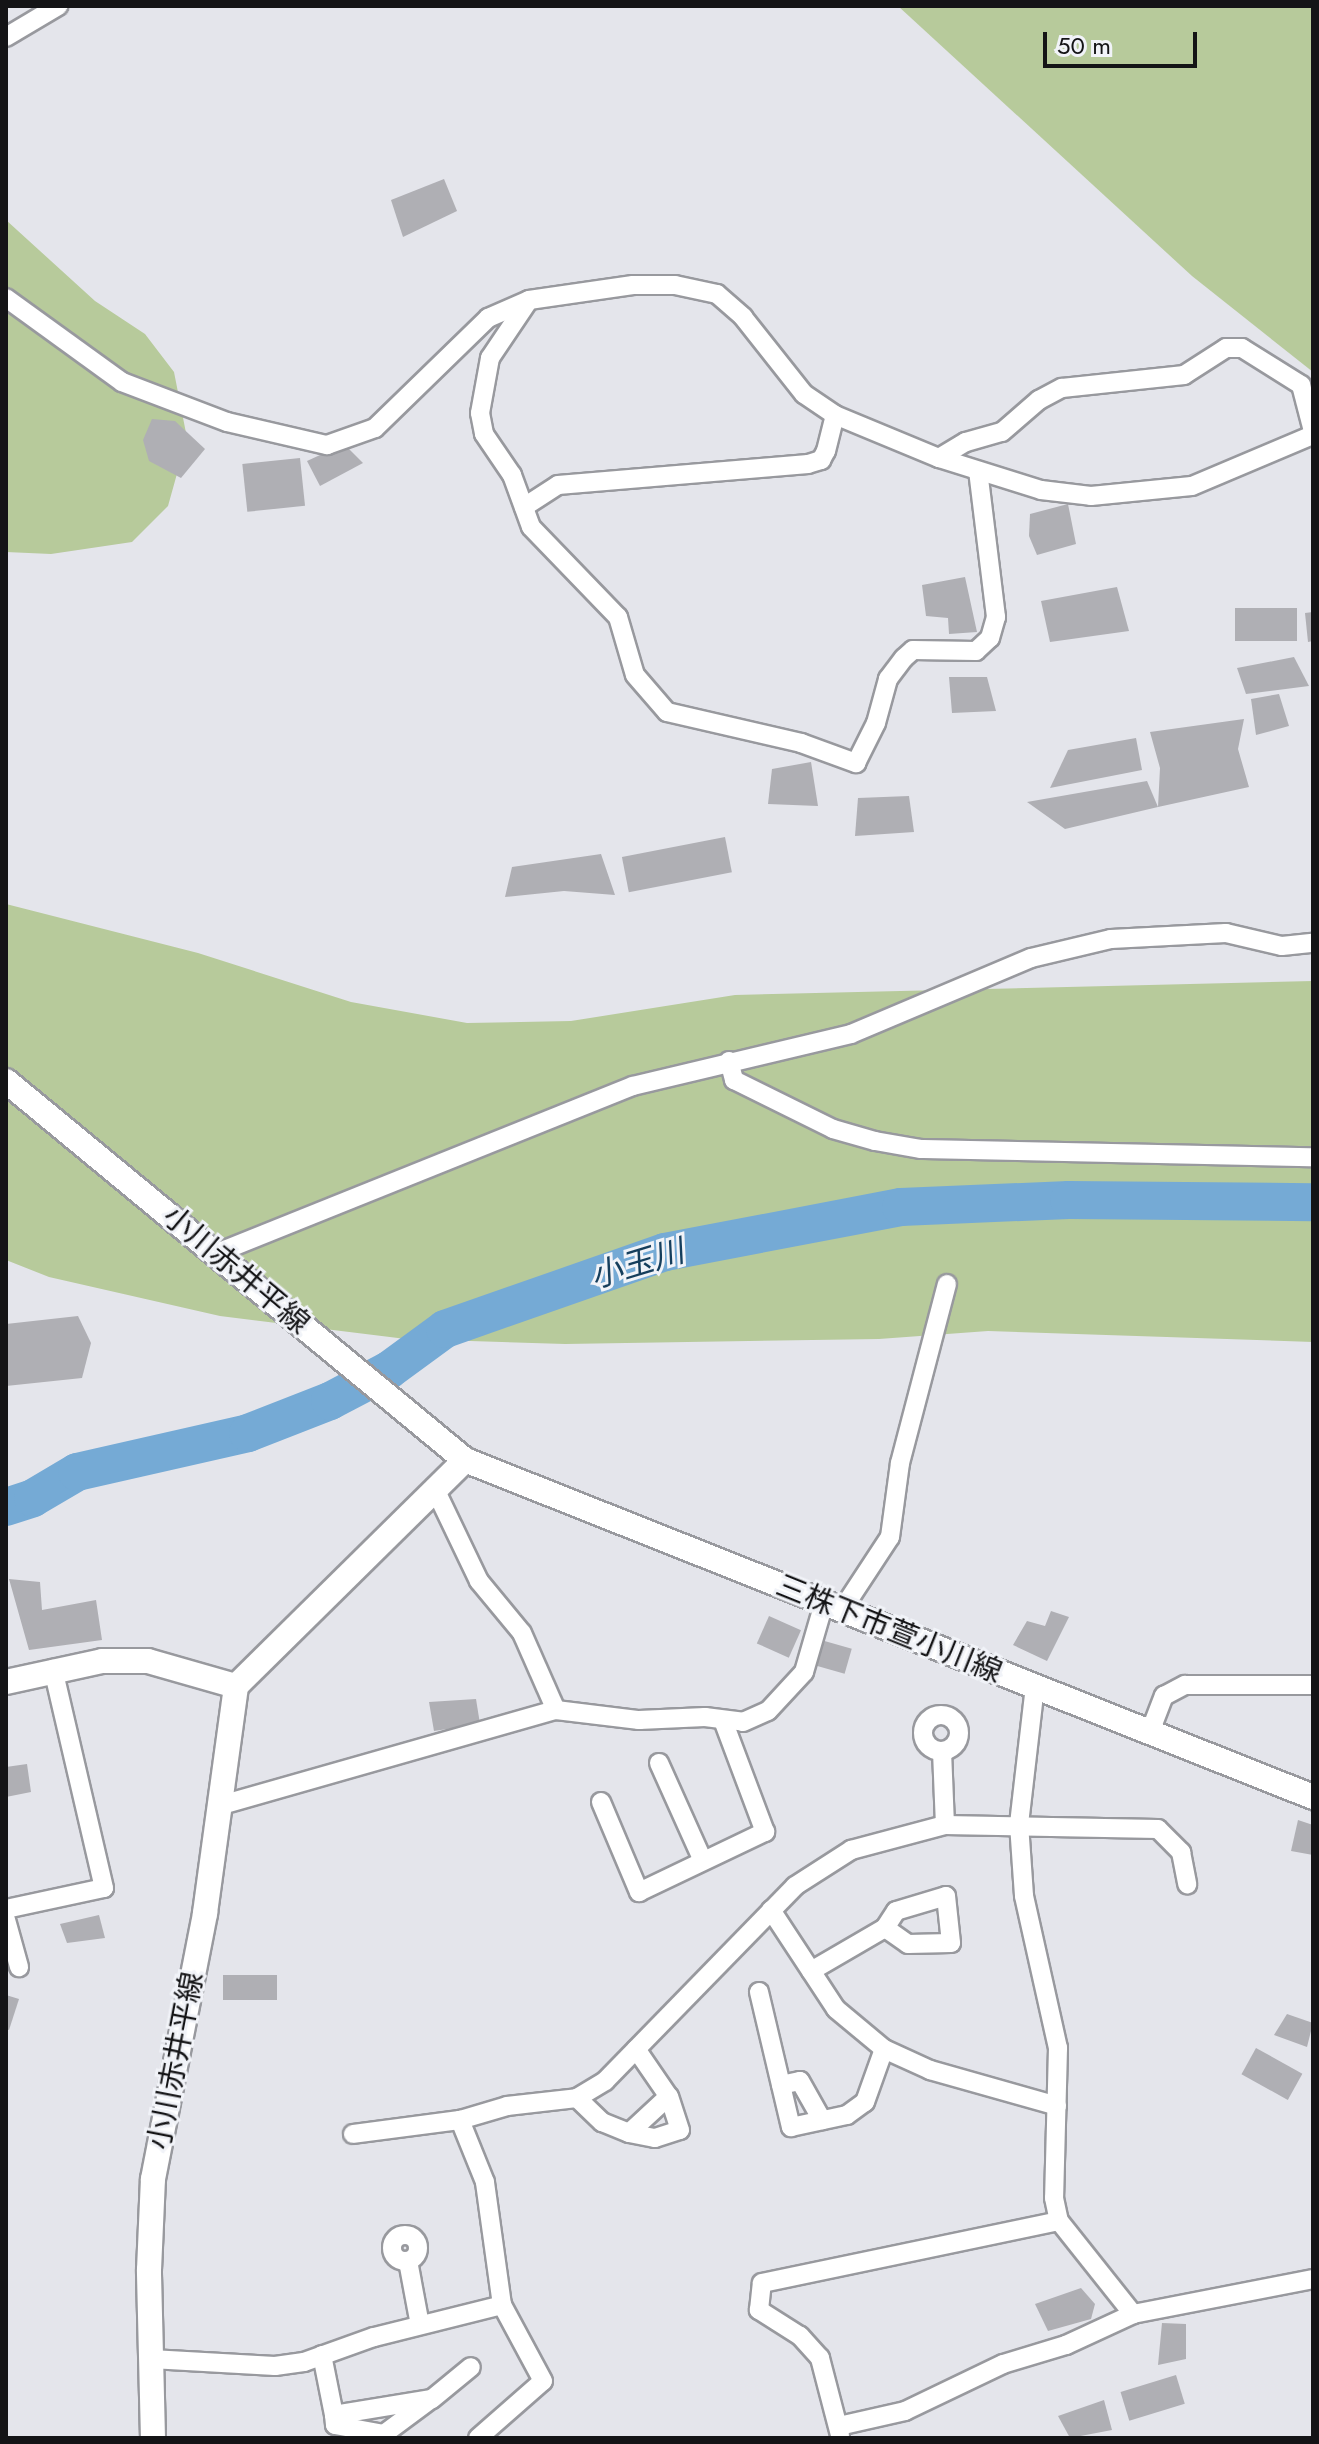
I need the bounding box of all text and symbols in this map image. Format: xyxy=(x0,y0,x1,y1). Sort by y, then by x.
scale bar xyxy=(1047,16,1201,66)
text: 50 m xyxy=(1057,28,1111,63)
street label: 小川赤井平線 xyxy=(155,1198,317,1342)
water label: 小玉川 xyxy=(585,1232,689,1296)
street label: 三株下市萱小川線 xyxy=(771,1567,1007,1691)
street label: 小川赤井平線 xyxy=(141,1969,211,2153)

